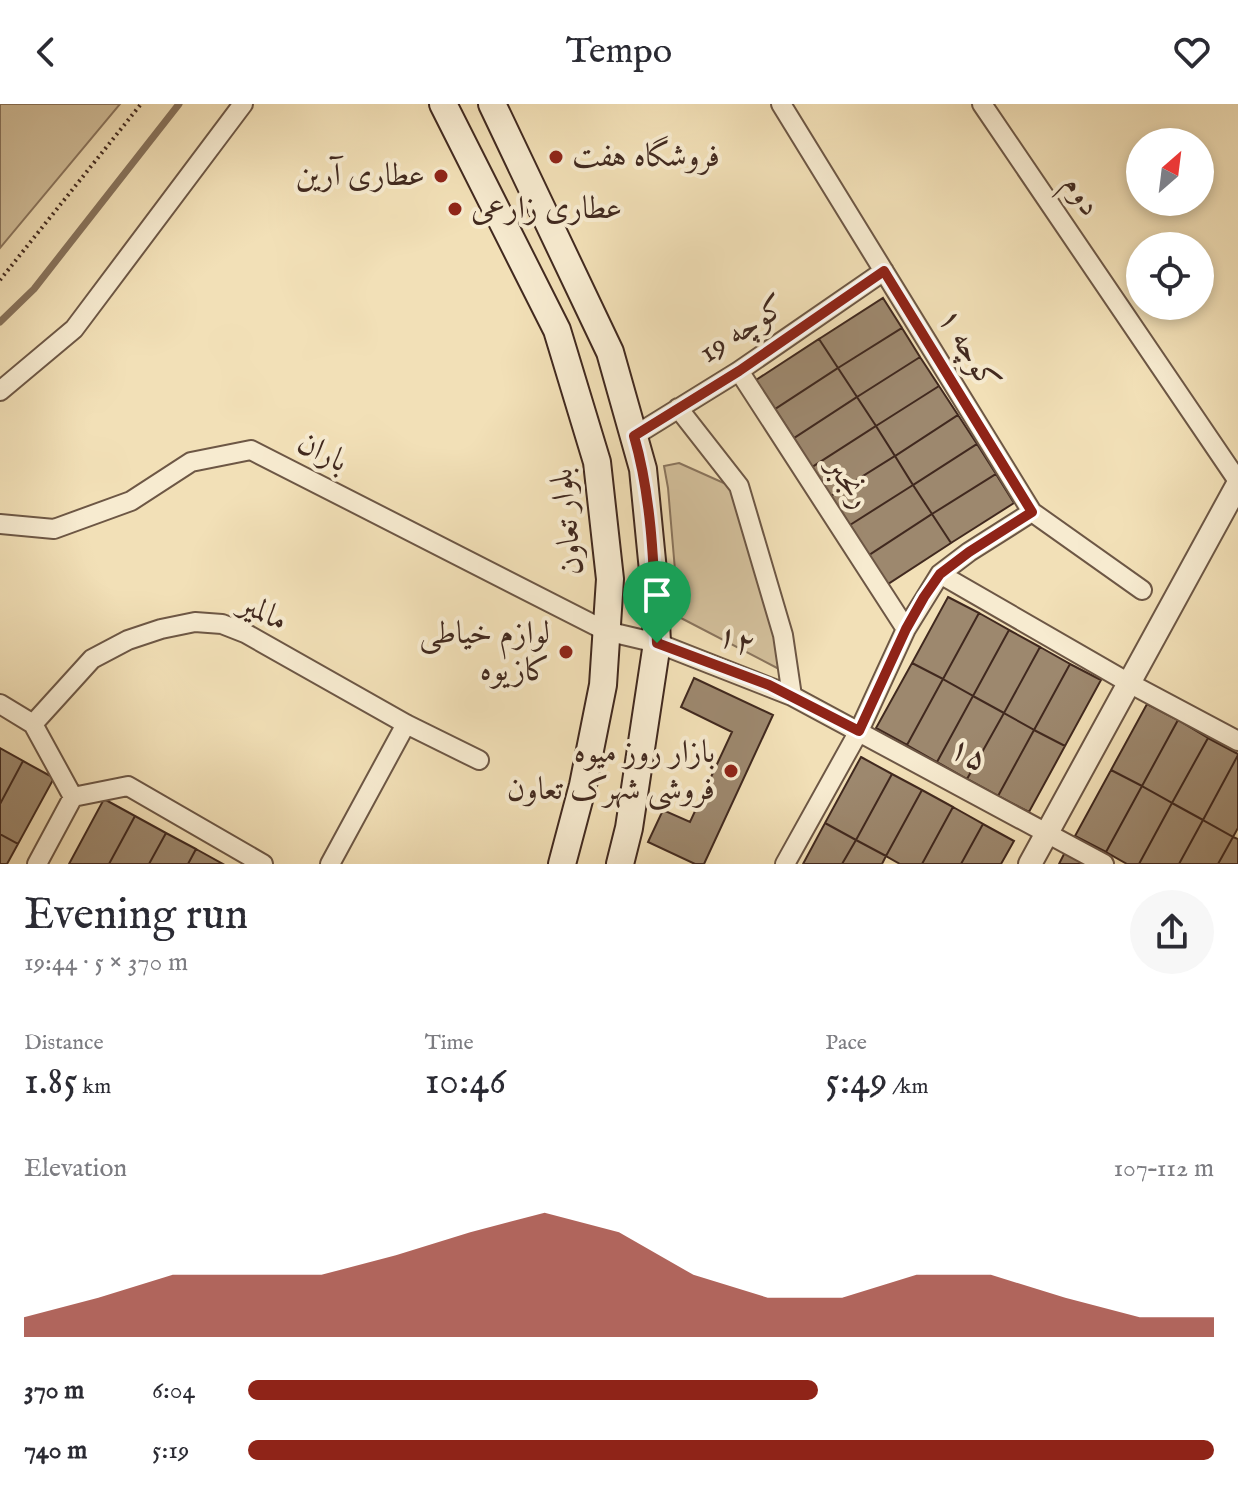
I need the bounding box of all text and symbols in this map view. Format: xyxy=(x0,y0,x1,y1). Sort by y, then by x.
text: Tempo xyxy=(566,29,672,75)
icon: back xyxy=(24,30,68,74)
icon: heart xyxy=(1170,30,1214,74)
north arrow xyxy=(1126,128,1214,216)
map controls xyxy=(1126,128,1214,320)
place label: فروشگاه هفت xyxy=(572,135,720,178)
marker: فروشگاه هفت xyxy=(547,148,565,166)
place label: عطاری آرین xyxy=(296,155,425,197)
marker: عطاری آرین xyxy=(432,167,450,185)
street label: دوم xyxy=(1048,167,1110,228)
place label: عطاری زارعی xyxy=(471,189,622,230)
marker: عطاری زارعی xyxy=(446,200,464,218)
button: locate xyxy=(1126,232,1214,320)
street label: کوچه 19 xyxy=(691,287,795,373)
street label: کوچه ۱ xyxy=(927,301,1009,399)
street label: باران xyxy=(290,423,354,483)
street label: رنجبر xyxy=(815,447,880,517)
street label: بلوار تعاون xyxy=(542,466,594,578)
pin xyxy=(623,561,691,643)
icon: arrive xyxy=(635,573,679,617)
street label: مالمیر xyxy=(230,583,294,642)
place label: لوازم خیاطی کازیوه xyxy=(419,614,550,692)
street label: ۱۲ xyxy=(711,615,761,667)
marker: لوازم خیاطی کازیوه xyxy=(557,643,575,661)
street label: ۱۵ xyxy=(942,728,994,782)
place label: بازار روز میوه فروشی شهرک تعاون xyxy=(507,733,715,811)
marker: بازار روز میوه فروشی شهرک تعاون xyxy=(722,762,740,780)
text: Evening run xyxy=(24,888,248,944)
button: share xyxy=(1130,890,1214,974)
text: 19:44 · 5 × 370 m xyxy=(24,946,188,979)
text: Distance xyxy=(24,1029,104,1057)
text: Time xyxy=(425,1029,474,1057)
text: Pace xyxy=(825,1029,867,1057)
text: 1.85 xyxy=(24,1057,78,1108)
text: 10:46 xyxy=(425,1057,506,1108)
text: 5:49 xyxy=(825,1057,887,1108)
text: km xyxy=(78,1073,111,1101)
text: /km xyxy=(887,1073,929,1101)
text: Elevation xyxy=(24,1152,127,1185)
text: 107–112 m xyxy=(1113,1152,1214,1185)
text: 370 m xyxy=(24,1374,84,1407)
text: 6:04 xyxy=(152,1374,195,1407)
text: 740 m xyxy=(24,1434,87,1467)
text: 5:19 xyxy=(152,1434,189,1467)

